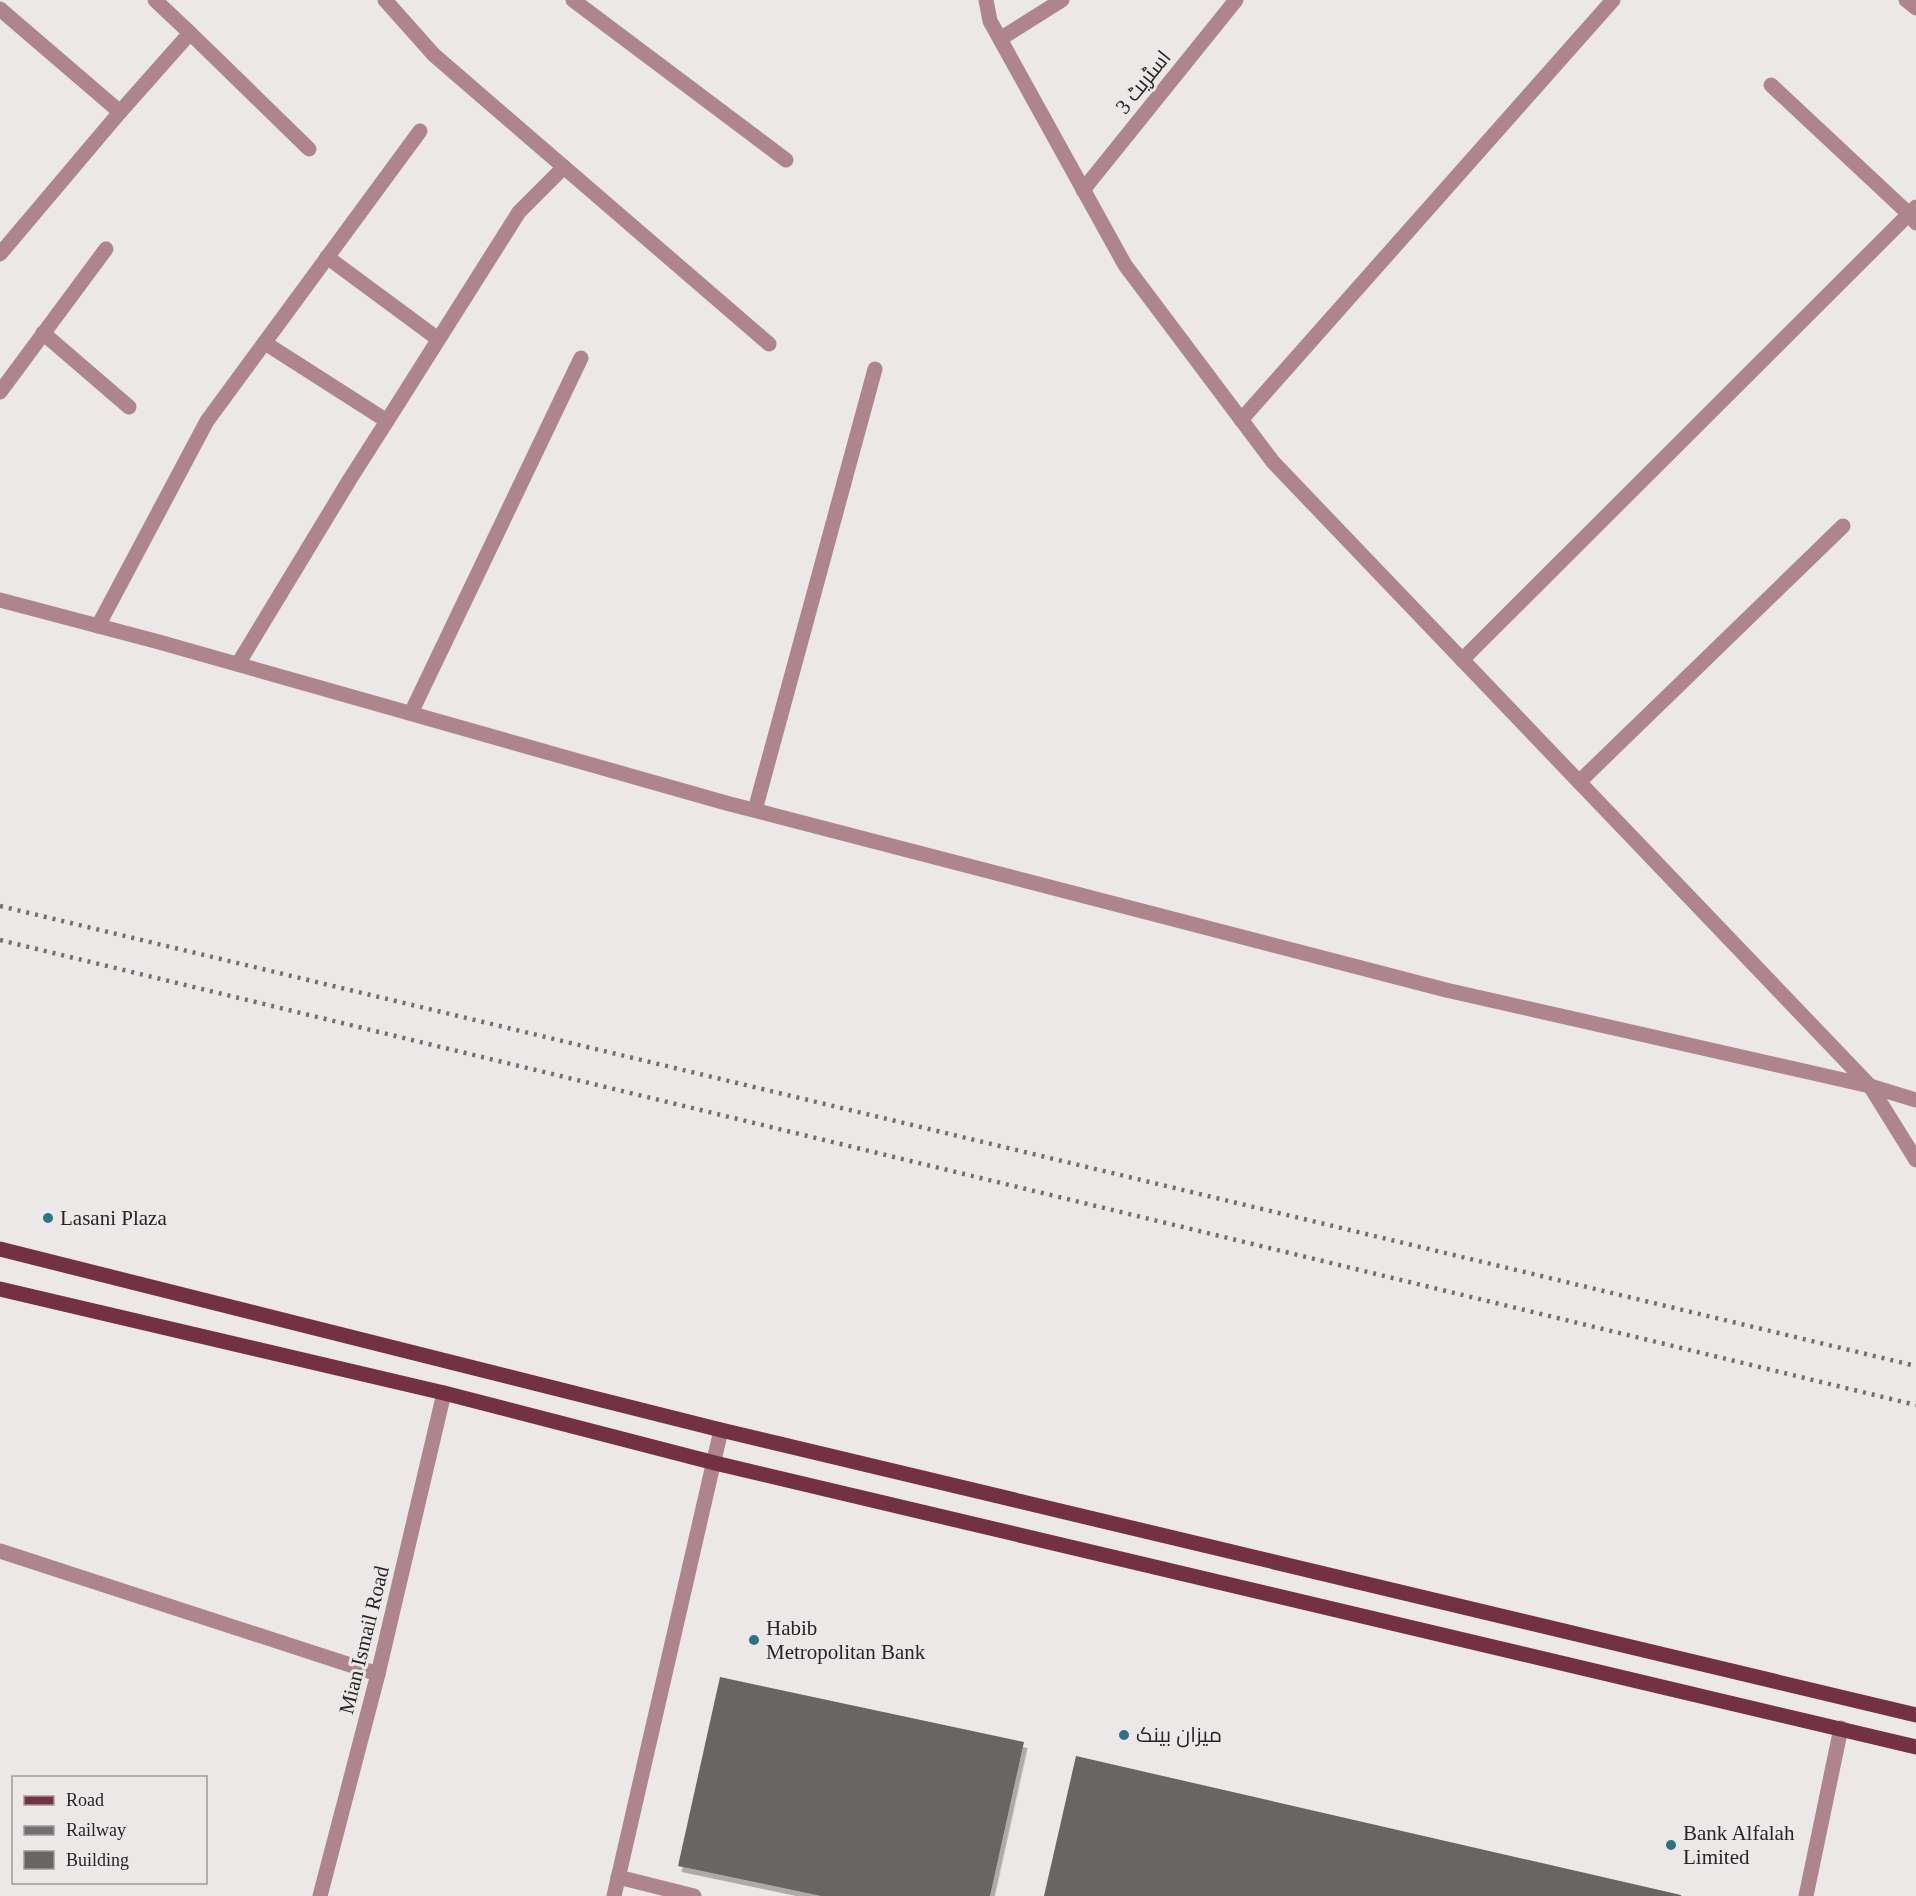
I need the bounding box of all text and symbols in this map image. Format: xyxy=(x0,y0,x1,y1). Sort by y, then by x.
street label: اسٹریٹ 3 xyxy=(1110,46,1176,118)
place label: Lasani Plaza xyxy=(60,1206,167,1230)
marker: Lasani Plaza xyxy=(41,1211,55,1225)
street label: Mian Ismail Road xyxy=(334,1563,394,1716)
place label: Habib Metropolitan Bank xyxy=(766,1616,926,1664)
marker: Habib Metropolitan Bank xyxy=(747,1633,761,1647)
place label: میزان بینک xyxy=(1136,1723,1222,1748)
marker: میزان بینک xyxy=(1117,1728,1131,1742)
legend xyxy=(12,1776,207,1884)
text: Road xyxy=(66,1790,104,1810)
text: Railway xyxy=(66,1820,126,1840)
place label: Bank Alfalah Limited xyxy=(1683,1821,1795,1869)
marker: Bank Alfalah Limited xyxy=(1664,1838,1678,1852)
text: Building xyxy=(66,1850,129,1870)

